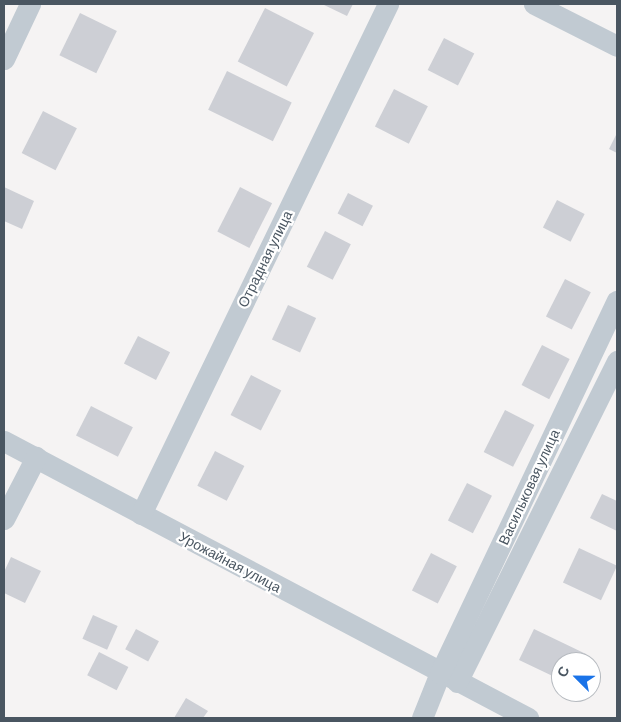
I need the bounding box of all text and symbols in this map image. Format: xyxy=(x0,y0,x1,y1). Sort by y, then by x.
street label: Отрадная улица xyxy=(234,208,296,310)
street label: Васильковая улица xyxy=(495,427,563,547)
street label: Урожайная улица xyxy=(176,528,284,596)
north arrow xyxy=(551,652,601,702)
text: С xyxy=(553,663,572,679)

